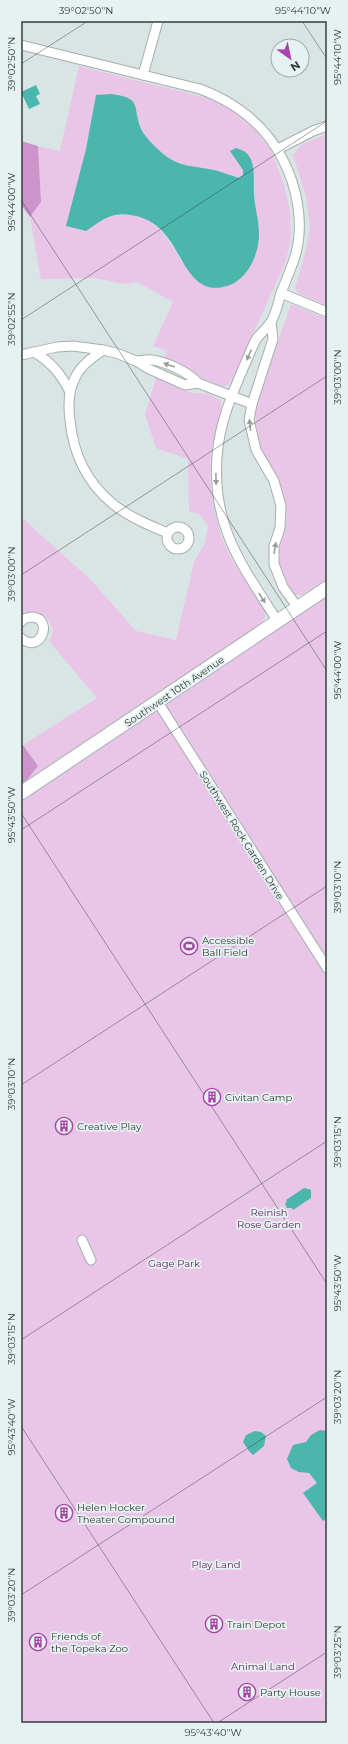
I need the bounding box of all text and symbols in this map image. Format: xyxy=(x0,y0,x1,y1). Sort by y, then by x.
text: 39°02'50"N xyxy=(59,4,113,17)
text: 95°44'10"W xyxy=(275,4,331,17)
text: 95°44'10"W xyxy=(331,29,344,85)
text: 39°02'50"N xyxy=(5,37,18,91)
north arrow xyxy=(270,38,310,78)
text: N xyxy=(288,58,303,75)
text: 95°44'00"W xyxy=(5,173,18,231)
text: 39°02'55"N xyxy=(5,292,18,346)
one-way arrow xyxy=(246,349,252,361)
text: 39°03'00"N xyxy=(331,349,344,405)
one-way arrow xyxy=(163,362,175,368)
one-way arrow xyxy=(247,419,253,431)
one-way arrow xyxy=(213,473,219,486)
one-way arrow xyxy=(272,542,278,554)
text: 39°03'00"N xyxy=(5,546,18,602)
one-way arrow xyxy=(259,592,266,604)
text: 95°44'00"W xyxy=(331,641,344,699)
street label: Southwest 10th Avenue xyxy=(122,653,227,730)
street label: Southwest Rock Garden Drive xyxy=(196,768,287,902)
text: 95°43'50"W xyxy=(5,787,18,843)
text: 39°03'10"N xyxy=(331,861,344,913)
place label: Accessible Ball Field xyxy=(202,934,254,959)
sports icon: Accessible Ball Field xyxy=(179,936,199,956)
text: 39°03'10"N xyxy=(5,1058,18,1110)
building icon: Civitan Camp xyxy=(202,1087,222,1107)
place label: Civitan Camp xyxy=(225,1091,292,1104)
building icon: Creative Play xyxy=(54,1116,74,1136)
text: 39°03'15"N xyxy=(331,1116,344,1168)
place label: Creative Play xyxy=(77,1120,142,1133)
park label: Reinish Rose Garden xyxy=(237,1206,301,1231)
text: 95°43'50"W xyxy=(331,1255,344,1311)
park label: Gage Park xyxy=(148,1257,200,1270)
text: 39°03'15"N xyxy=(5,1313,18,1365)
text: 39°03'20"N xyxy=(331,1370,344,1424)
text: 95°43'40"W xyxy=(5,1398,18,1456)
place label: Helen Hocker Theater Compound xyxy=(77,1501,175,1526)
building icon: Helen Hocker Theater Compound xyxy=(54,1503,74,1523)
park label: Play Land xyxy=(192,1558,240,1571)
text: 39°03'20"N xyxy=(5,1568,18,1622)
building icon: Train Depot xyxy=(204,1614,224,1634)
place label: Train Depot xyxy=(227,1618,286,1631)
text: 39°03'25"N xyxy=(331,1625,344,1679)
place label: Friends of the Topeka Zoo xyxy=(51,1630,128,1655)
building icon: Friends of the Topeka Zoo xyxy=(28,1632,48,1652)
park label: Animal Land xyxy=(231,1660,295,1673)
building icon: Party House xyxy=(237,1682,257,1702)
place label: Party House xyxy=(260,1686,321,1699)
text: 95°43'40"W xyxy=(184,1726,242,1739)

